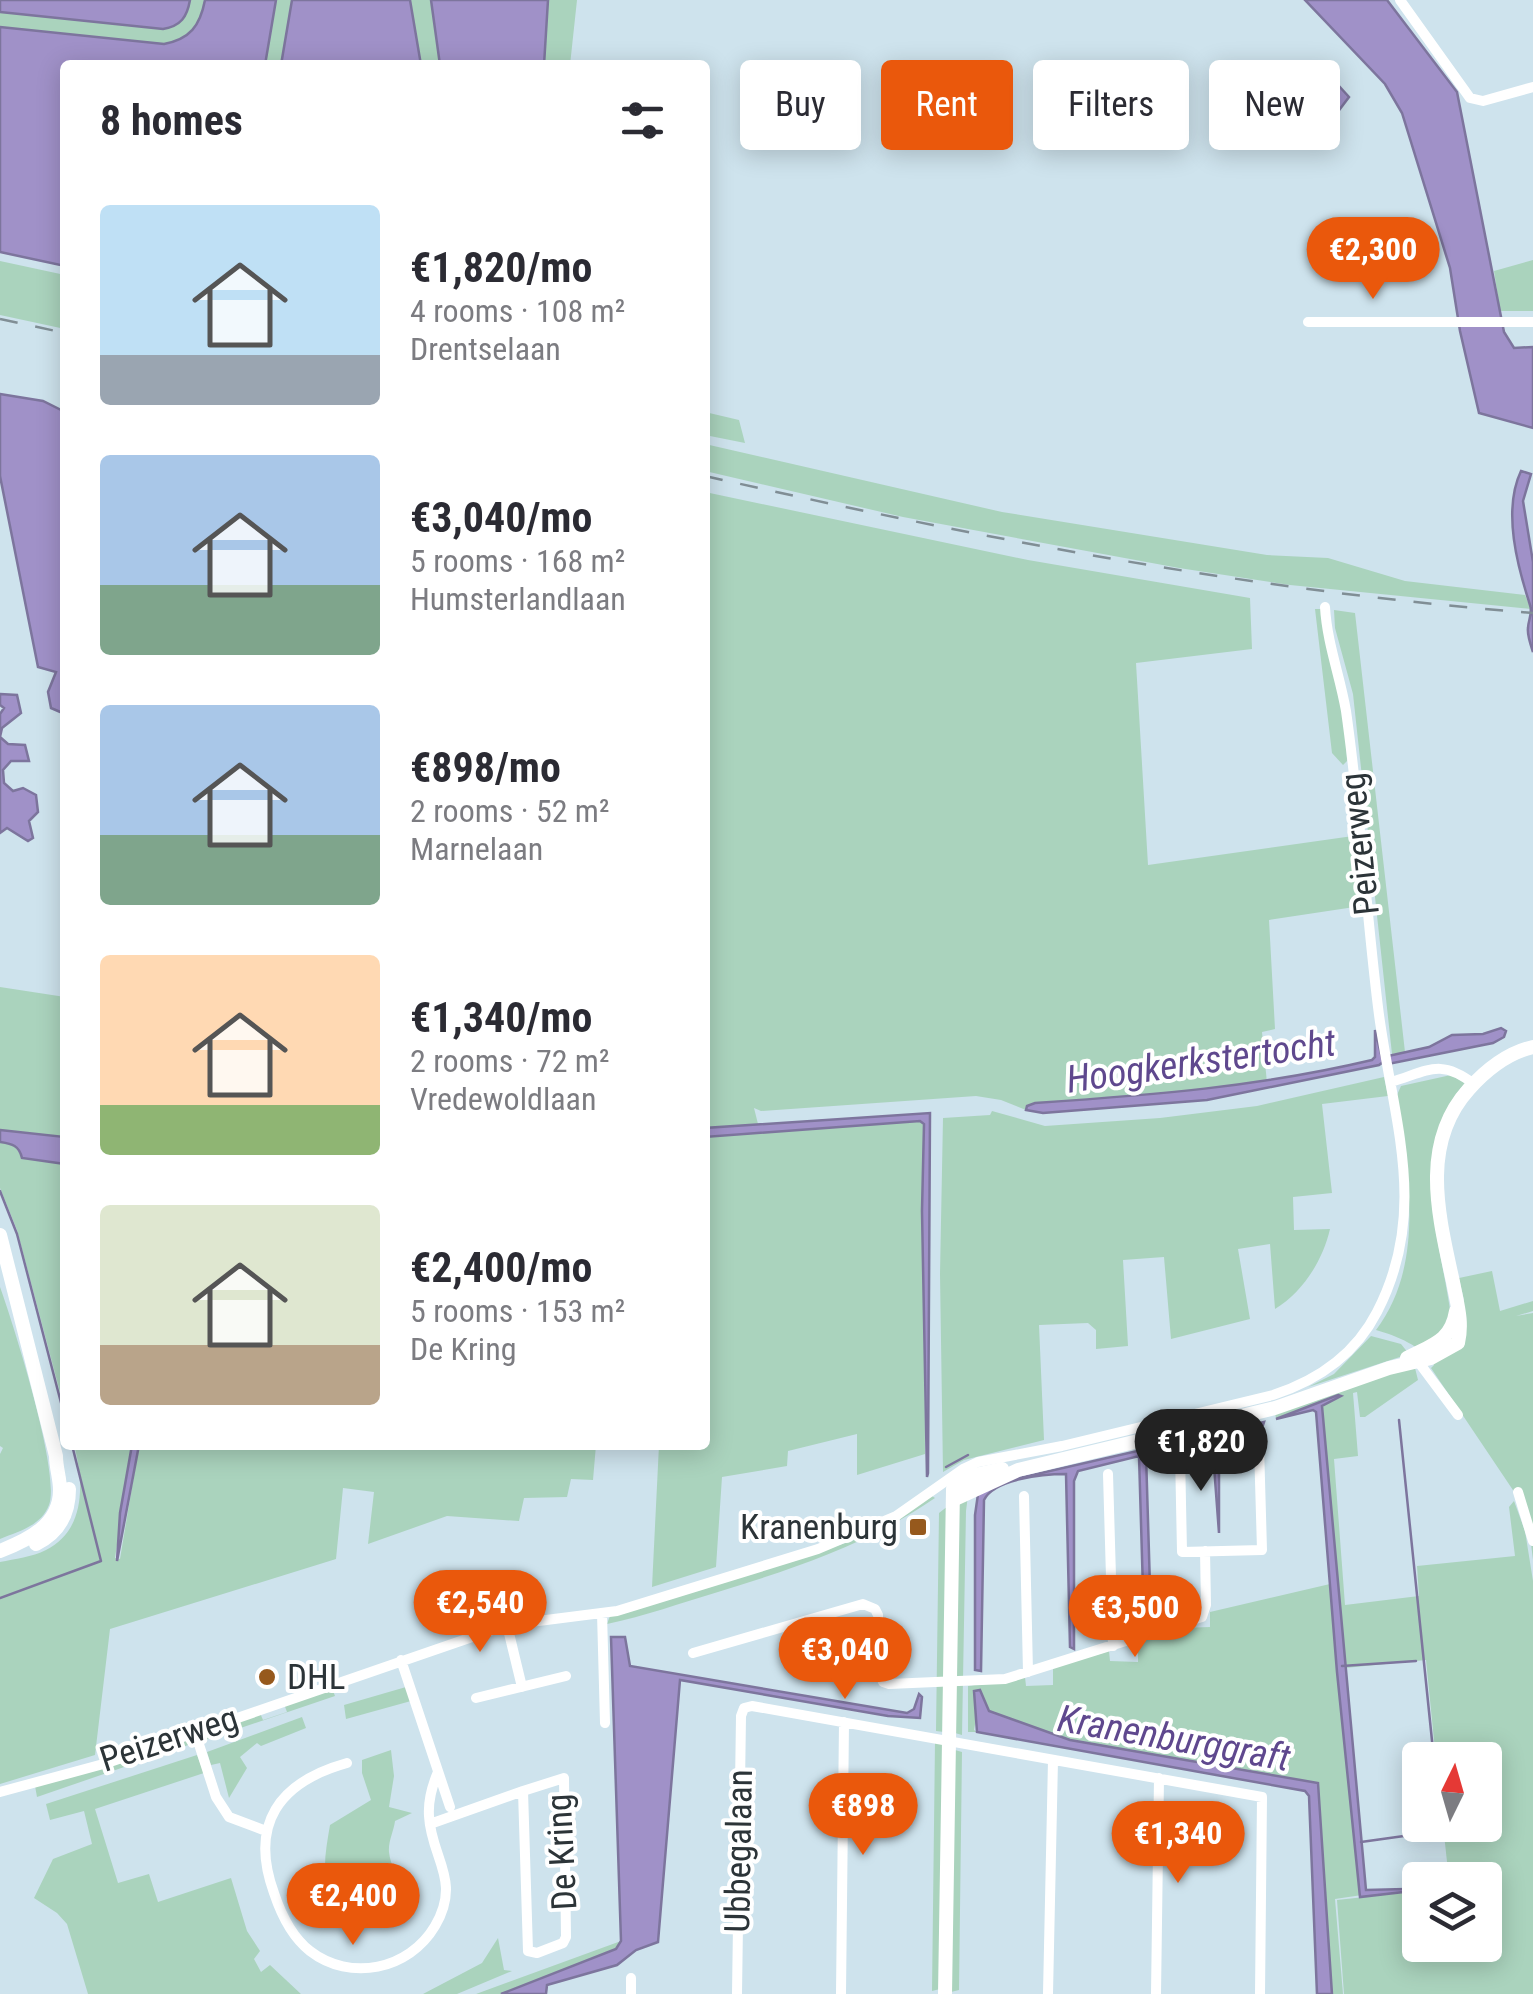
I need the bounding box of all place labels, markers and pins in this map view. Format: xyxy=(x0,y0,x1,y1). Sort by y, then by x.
pin: €2,300 xyxy=(1292,217,1454,302)
pin: €1,820 xyxy=(1120,1409,1282,1494)
place label: Kranenburg xyxy=(740,1507,898,1548)
marker: Kranenburg xyxy=(907,1516,929,1538)
pin: €2,540 xyxy=(399,1570,561,1655)
pin: €3,500 xyxy=(1054,1575,1216,1660)
pin: €3,040 xyxy=(764,1617,926,1702)
place label: DHL xyxy=(287,1657,345,1698)
marker: DHL xyxy=(256,1666,278,1688)
pin: €898 xyxy=(804,1773,922,1858)
pin: €1,340 xyxy=(1097,1801,1259,1886)
pin: €2,400 xyxy=(272,1863,434,1948)

